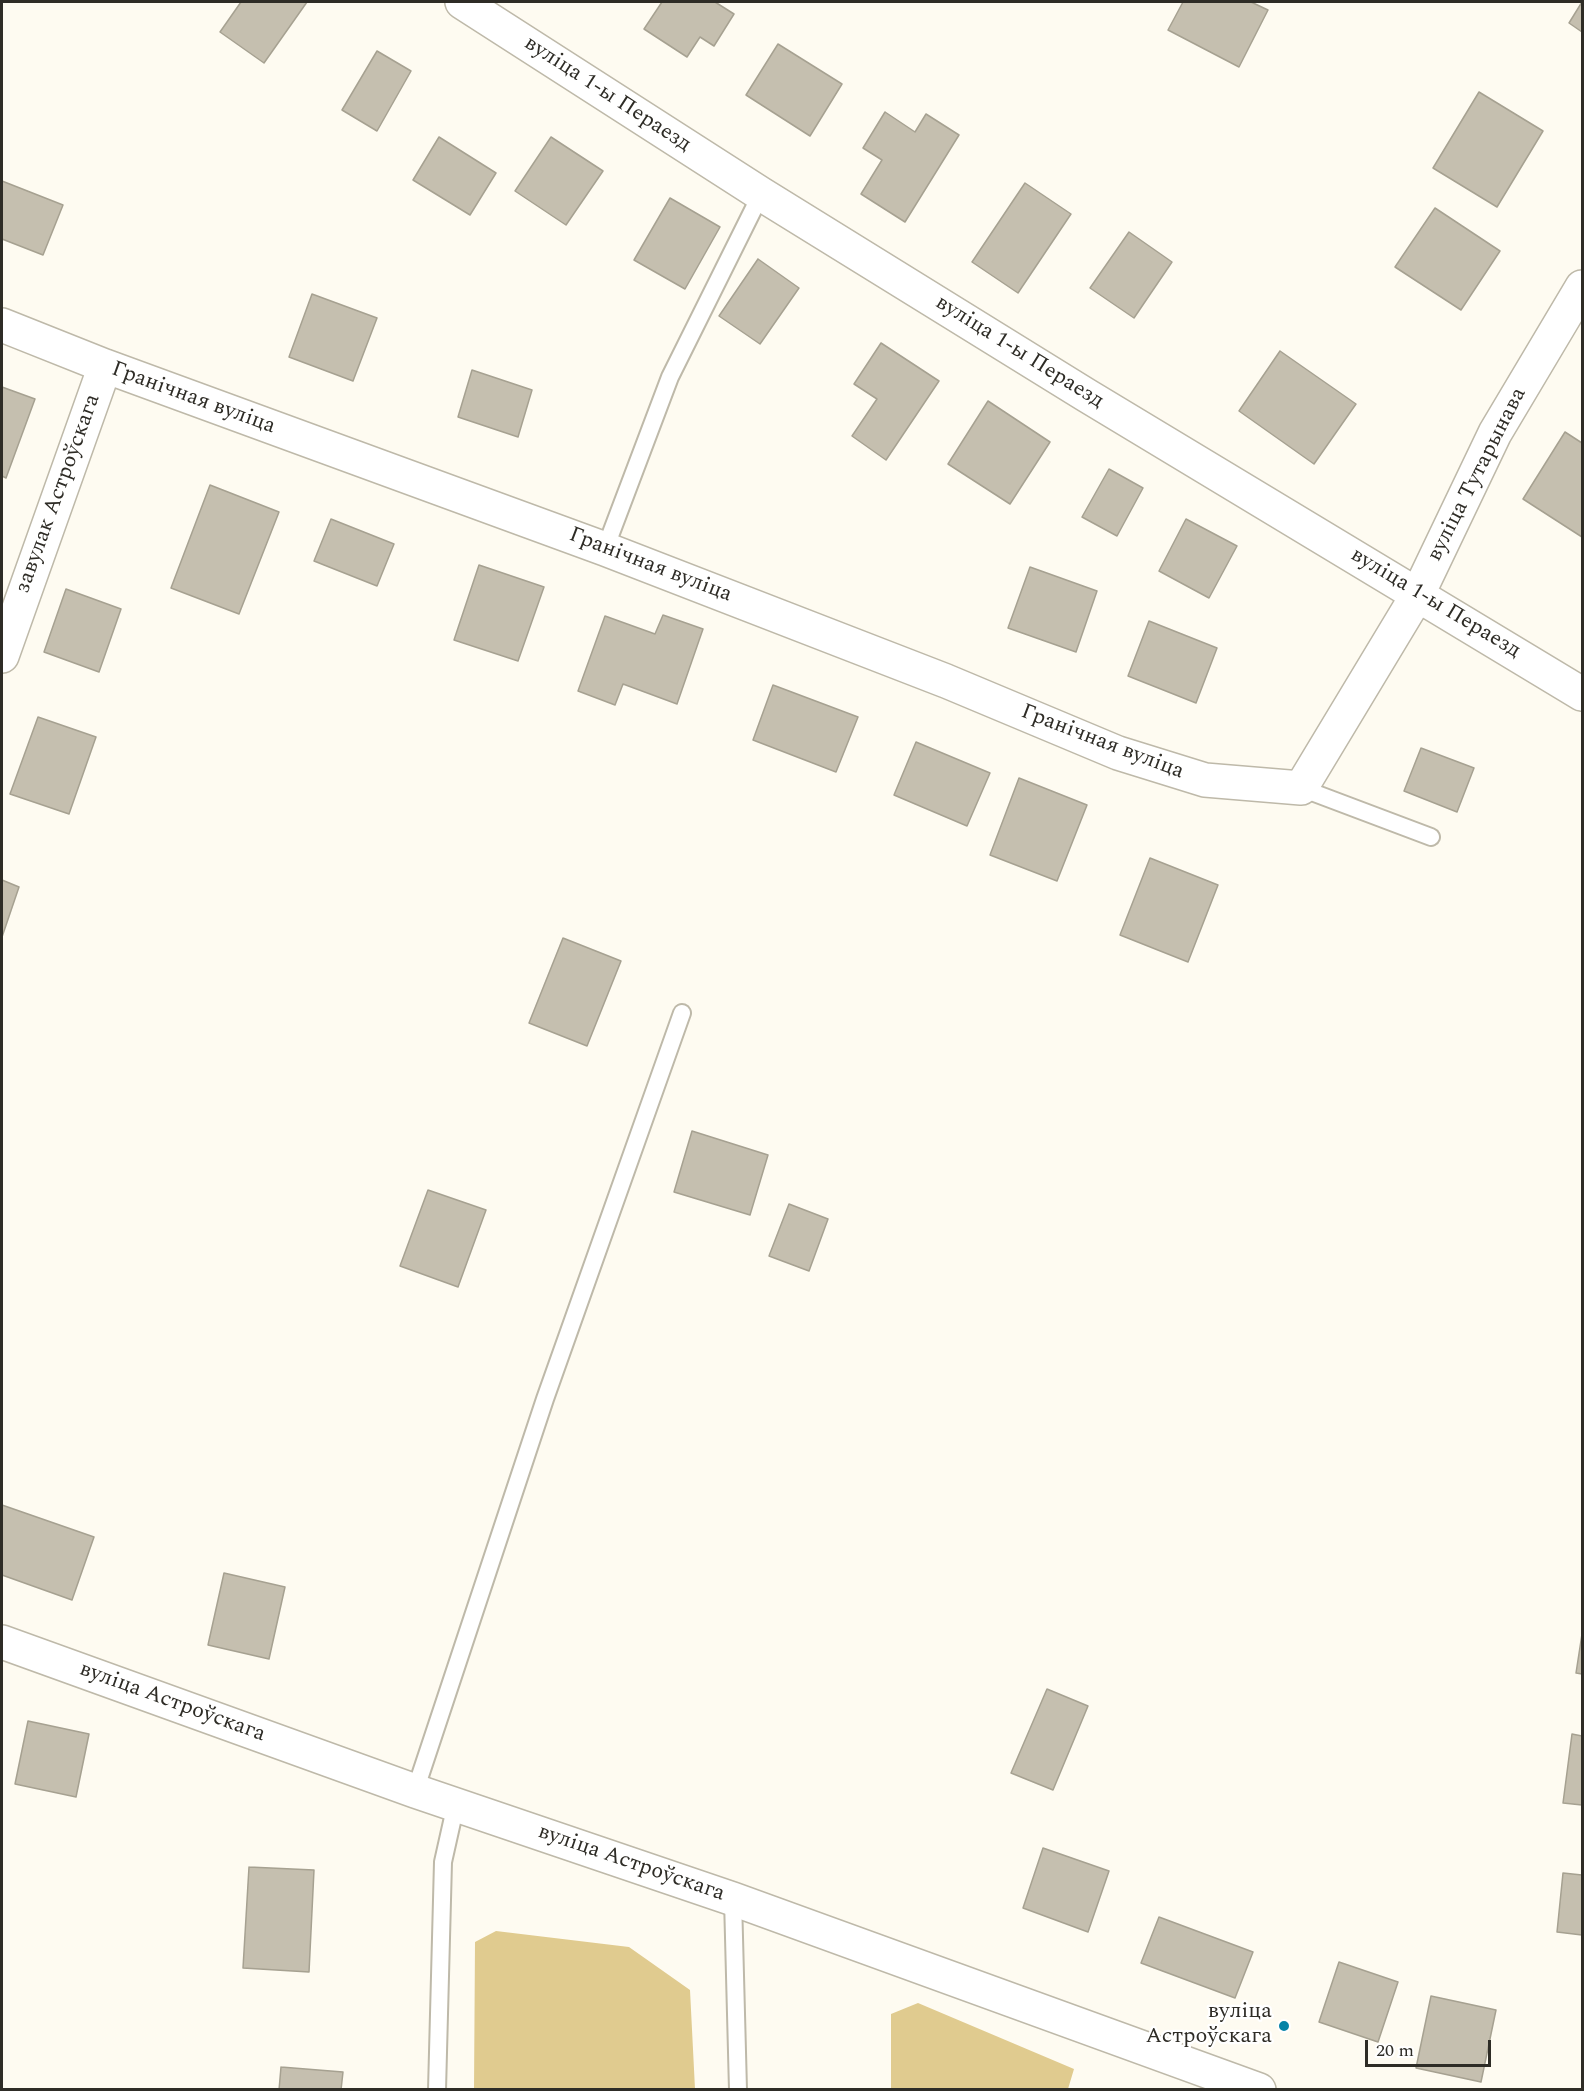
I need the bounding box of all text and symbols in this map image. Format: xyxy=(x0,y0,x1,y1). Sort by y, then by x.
street label: вуліца 1-ы Пераезд xyxy=(518,31,696,159)
street label: вуліца 1-ы Пераезд xyxy=(930,290,1108,416)
street label: Гранічная вуліца xyxy=(107,357,279,441)
street label: вуліца Тутарынава xyxy=(1423,384,1533,566)
street label: завулак Астроўскага xyxy=(11,391,107,597)
street label: Гранічная вуліца xyxy=(565,523,735,609)
street label: вуліца 1-ы Пераезд xyxy=(1345,543,1525,665)
street label: Гранічная вуліца xyxy=(1017,700,1187,786)
street label: вуліца Астроўскага xyxy=(75,1657,269,1749)
street label: вуліца Астроўскага xyxy=(534,1820,728,1908)
place label: вуліца Астроўскага xyxy=(1146,2000,1272,2052)
marker: вуліца Астроўскага xyxy=(1277,2019,1291,2033)
scale bar xyxy=(1368,2028,1494,2066)
text: 20 m xyxy=(1376,2037,1414,2064)

